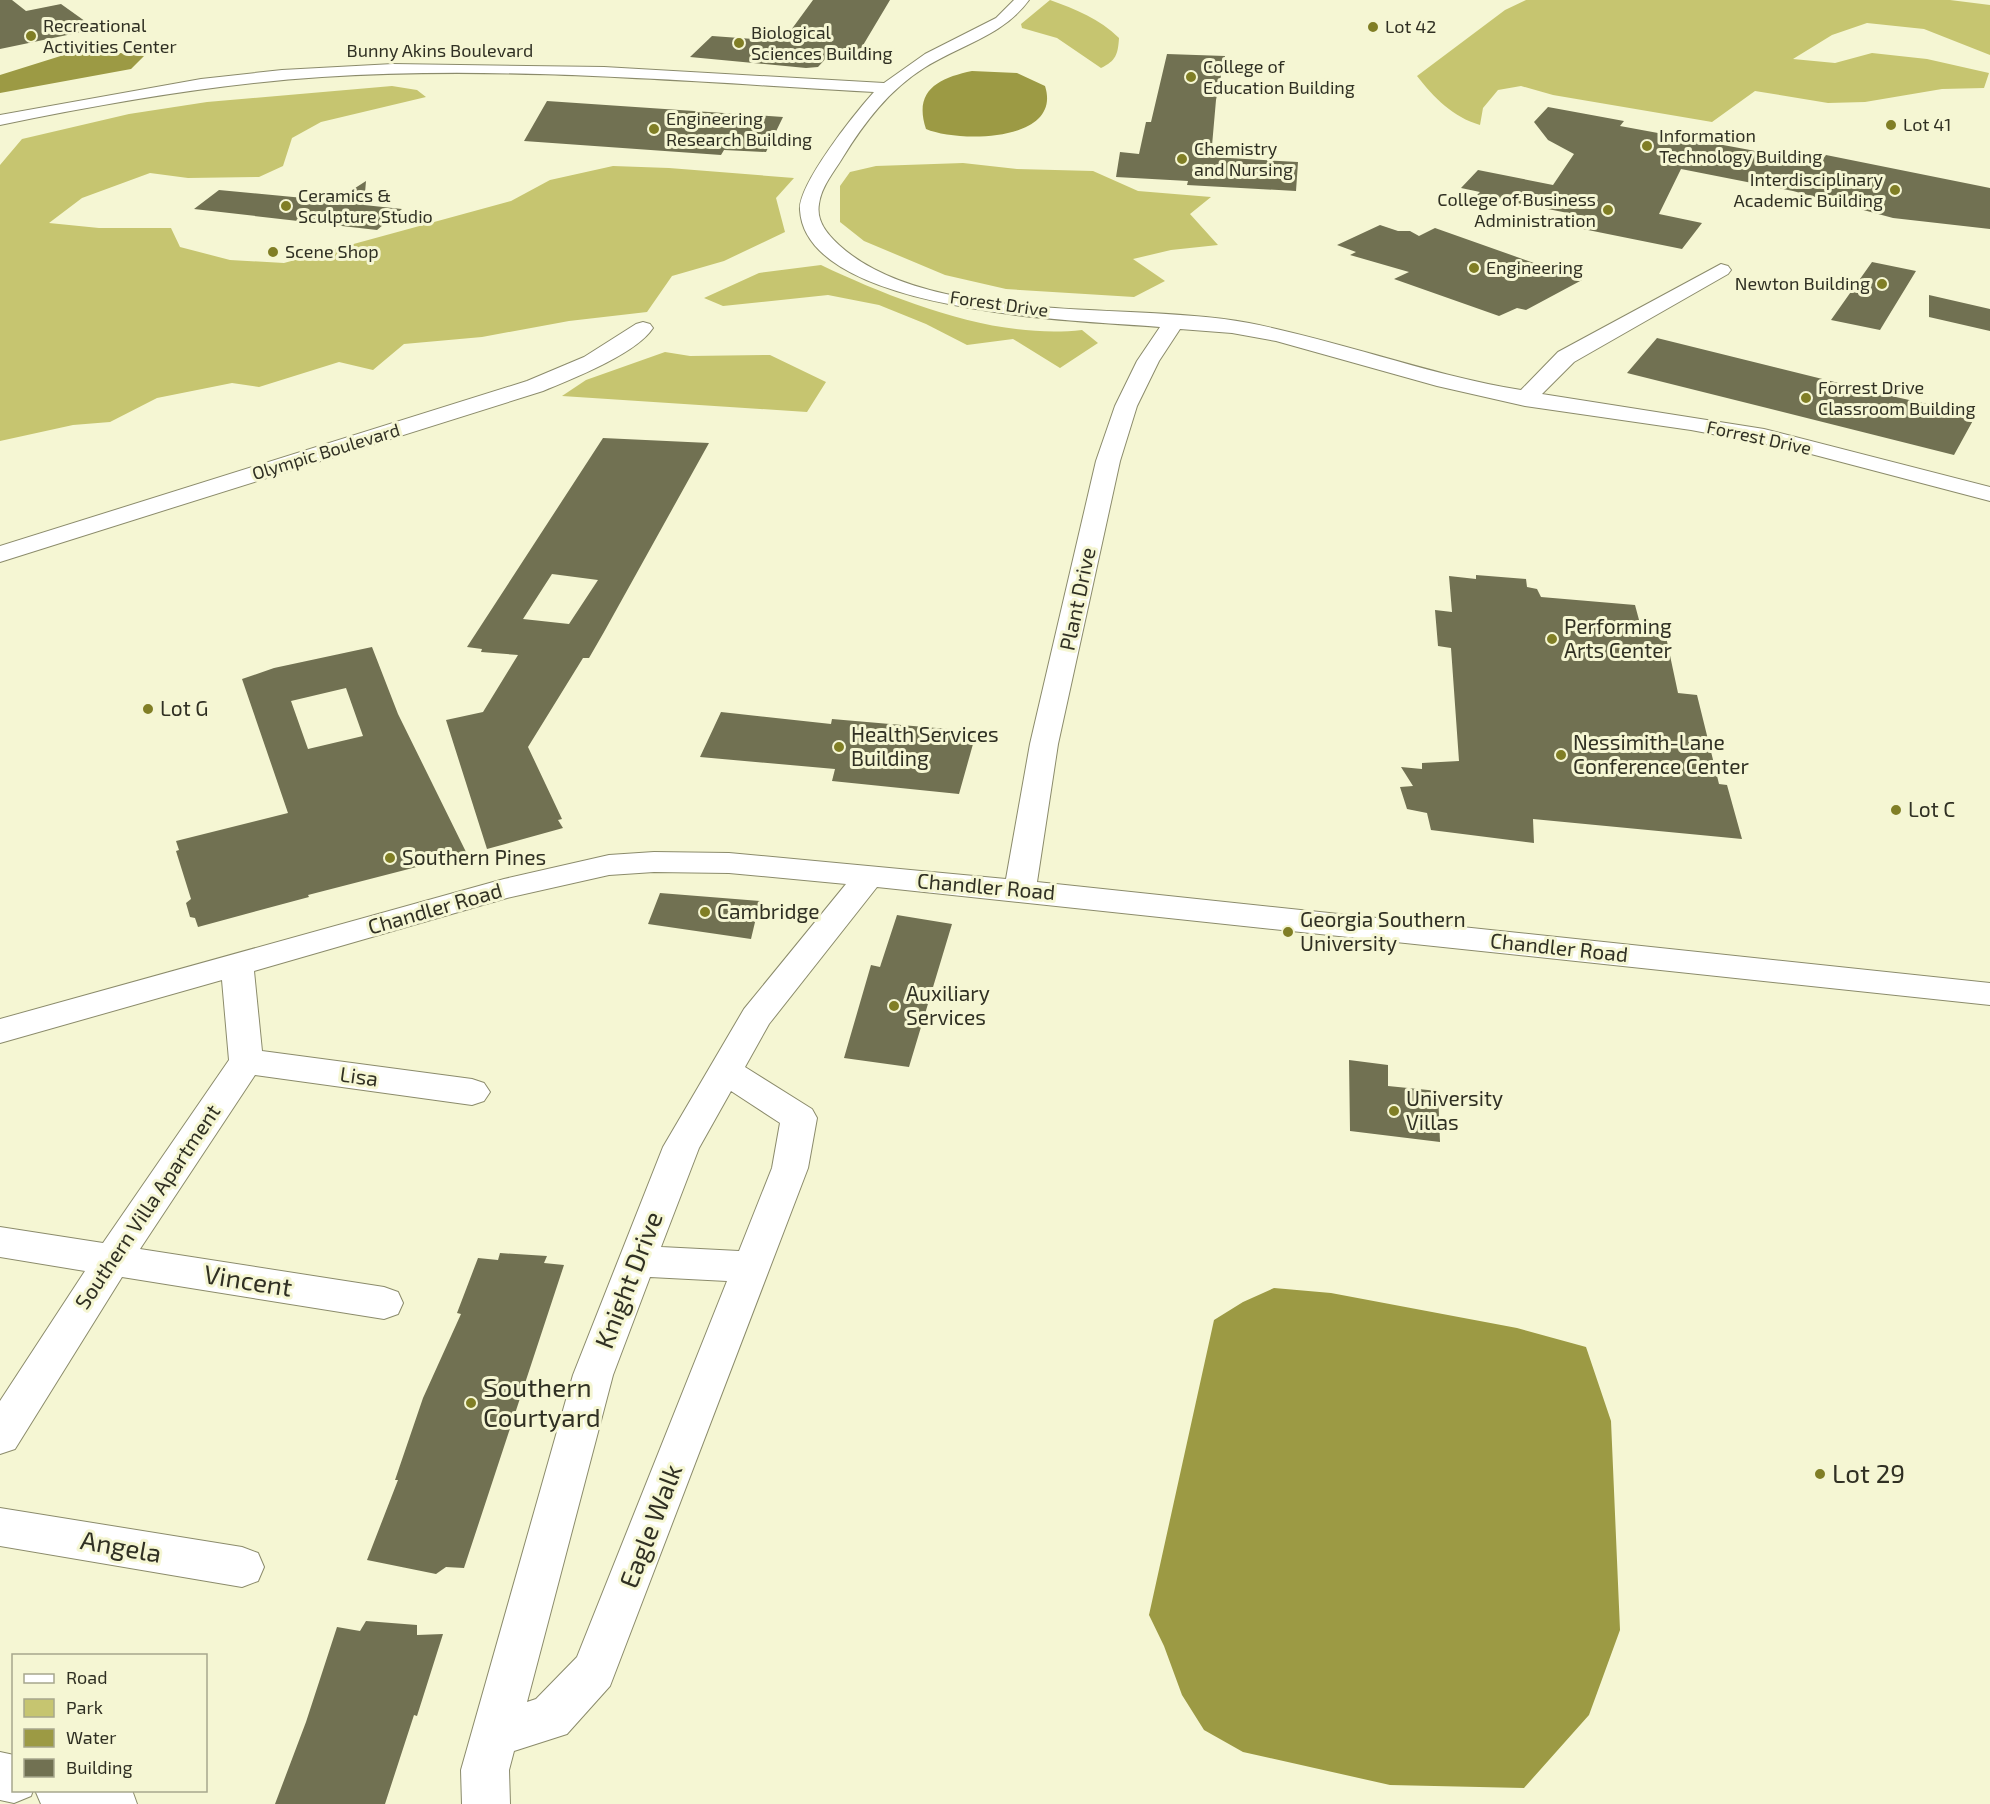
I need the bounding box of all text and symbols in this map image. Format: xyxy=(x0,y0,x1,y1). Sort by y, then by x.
place label: Recreational Activities Center xyxy=(43,14,177,57)
place label: Lot 42 xyxy=(1385,15,1436,37)
marker: Lot 42 xyxy=(1366,20,1380,34)
place label: Biological Sciences Building xyxy=(751,21,892,64)
marker: Recreational Activities Center xyxy=(24,29,38,43)
marker: Biological Sciences Building xyxy=(732,36,746,50)
street label: Bunny Akins Boulevard xyxy=(347,39,533,61)
place label: College of Education Building xyxy=(1203,55,1355,98)
marker: College of Education Building xyxy=(1184,70,1198,84)
place label: Engineering Research Building xyxy=(666,107,812,150)
place label: Lot 41 xyxy=(1903,113,1952,135)
marker: Lot 41 xyxy=(1884,118,1898,132)
marker: Engineering Research Building xyxy=(647,122,661,136)
place label: Information Technology Building xyxy=(1659,124,1822,167)
place label: Chemistry and Nursing xyxy=(1194,137,1293,180)
marker: Information Technology Building xyxy=(1640,139,1654,153)
marker: Chemistry and Nursing xyxy=(1175,152,1189,166)
place label: Interdisciplinary Academic Building xyxy=(1734,168,1883,211)
marker: Interdisciplinary Academic Building xyxy=(1888,183,1902,197)
place label: Ceramics & Sculpture Studio xyxy=(298,184,433,227)
place label: College of Business Administration xyxy=(1437,188,1596,231)
marker: Ceramics & Sculpture Studio xyxy=(279,199,293,213)
marker: College of Business Administration xyxy=(1601,203,1615,217)
place label: Scene Shop xyxy=(285,240,379,262)
marker: Scene Shop xyxy=(266,245,280,259)
place label: Engineering xyxy=(1486,256,1583,278)
marker: Engineering xyxy=(1467,261,1481,275)
place label: Newton Building xyxy=(1735,272,1870,294)
marker: Newton Building xyxy=(1875,277,1889,291)
street label: Forest Drive xyxy=(949,285,1050,321)
place label: Forrest Drive Classroom Building xyxy=(1818,376,1976,419)
marker: Forrest Drive Classroom Building xyxy=(1799,391,1813,405)
street label: Forrest Drive xyxy=(1705,415,1813,459)
street label: Olympic Boulevard xyxy=(249,418,402,484)
street label: Plant Drive xyxy=(1053,545,1100,653)
place label: Performing Arts Center xyxy=(1564,613,1673,662)
marker: Performing Arts Center xyxy=(1545,632,1559,646)
place label: Lot G xyxy=(160,695,209,720)
marker: Lot G xyxy=(141,702,155,716)
place label: Health Services Building xyxy=(851,721,999,770)
place label: Nessimith-Lane Conference Center xyxy=(1573,729,1750,778)
marker: Health Services Building xyxy=(832,740,846,754)
marker: Nessimith-Lane Conference Center xyxy=(1554,748,1568,762)
place label: Lot C xyxy=(1908,796,1955,821)
marker: Lot C xyxy=(1889,803,1903,817)
place label: Southern Pines xyxy=(402,844,546,869)
marker: Southern Pines xyxy=(383,851,397,865)
street label: Chandler Road xyxy=(916,867,1056,904)
street label: Chandler Road xyxy=(365,876,505,939)
place label: Cambridge xyxy=(717,898,819,923)
marker: Cambridge xyxy=(698,905,712,919)
place label: Georgia Southern University xyxy=(1300,906,1466,955)
marker: Georgia Southern University xyxy=(1281,925,1295,939)
street label: Chandler Road xyxy=(1489,927,1629,966)
place label: Auxiliary Services xyxy=(906,980,990,1029)
marker: Auxiliary Services xyxy=(887,999,901,1013)
street label: Lisa xyxy=(339,1060,380,1091)
place label: University Villas xyxy=(1406,1085,1503,1134)
street label: Southern Villa Apartment xyxy=(69,1099,225,1313)
marker: University Villas xyxy=(1387,1104,1401,1118)
street label: Knight Drive xyxy=(587,1207,668,1352)
street label: Vincent xyxy=(202,1257,295,1302)
place label: Southern Courtyard xyxy=(483,1371,601,1432)
marker: Southern Courtyard xyxy=(464,1396,478,1410)
place label: Lot 29 xyxy=(1832,1457,1905,1488)
street label: Eagle Walk xyxy=(612,1459,687,1592)
marker: Lot 29 xyxy=(1813,1467,1827,1481)
street label: Angela xyxy=(78,1523,164,1568)
legend xyxy=(12,1654,207,1792)
text: Road xyxy=(66,1666,107,1688)
text: Park xyxy=(66,1696,103,1718)
text: Water xyxy=(66,1726,116,1748)
text: Building xyxy=(66,1756,133,1778)

